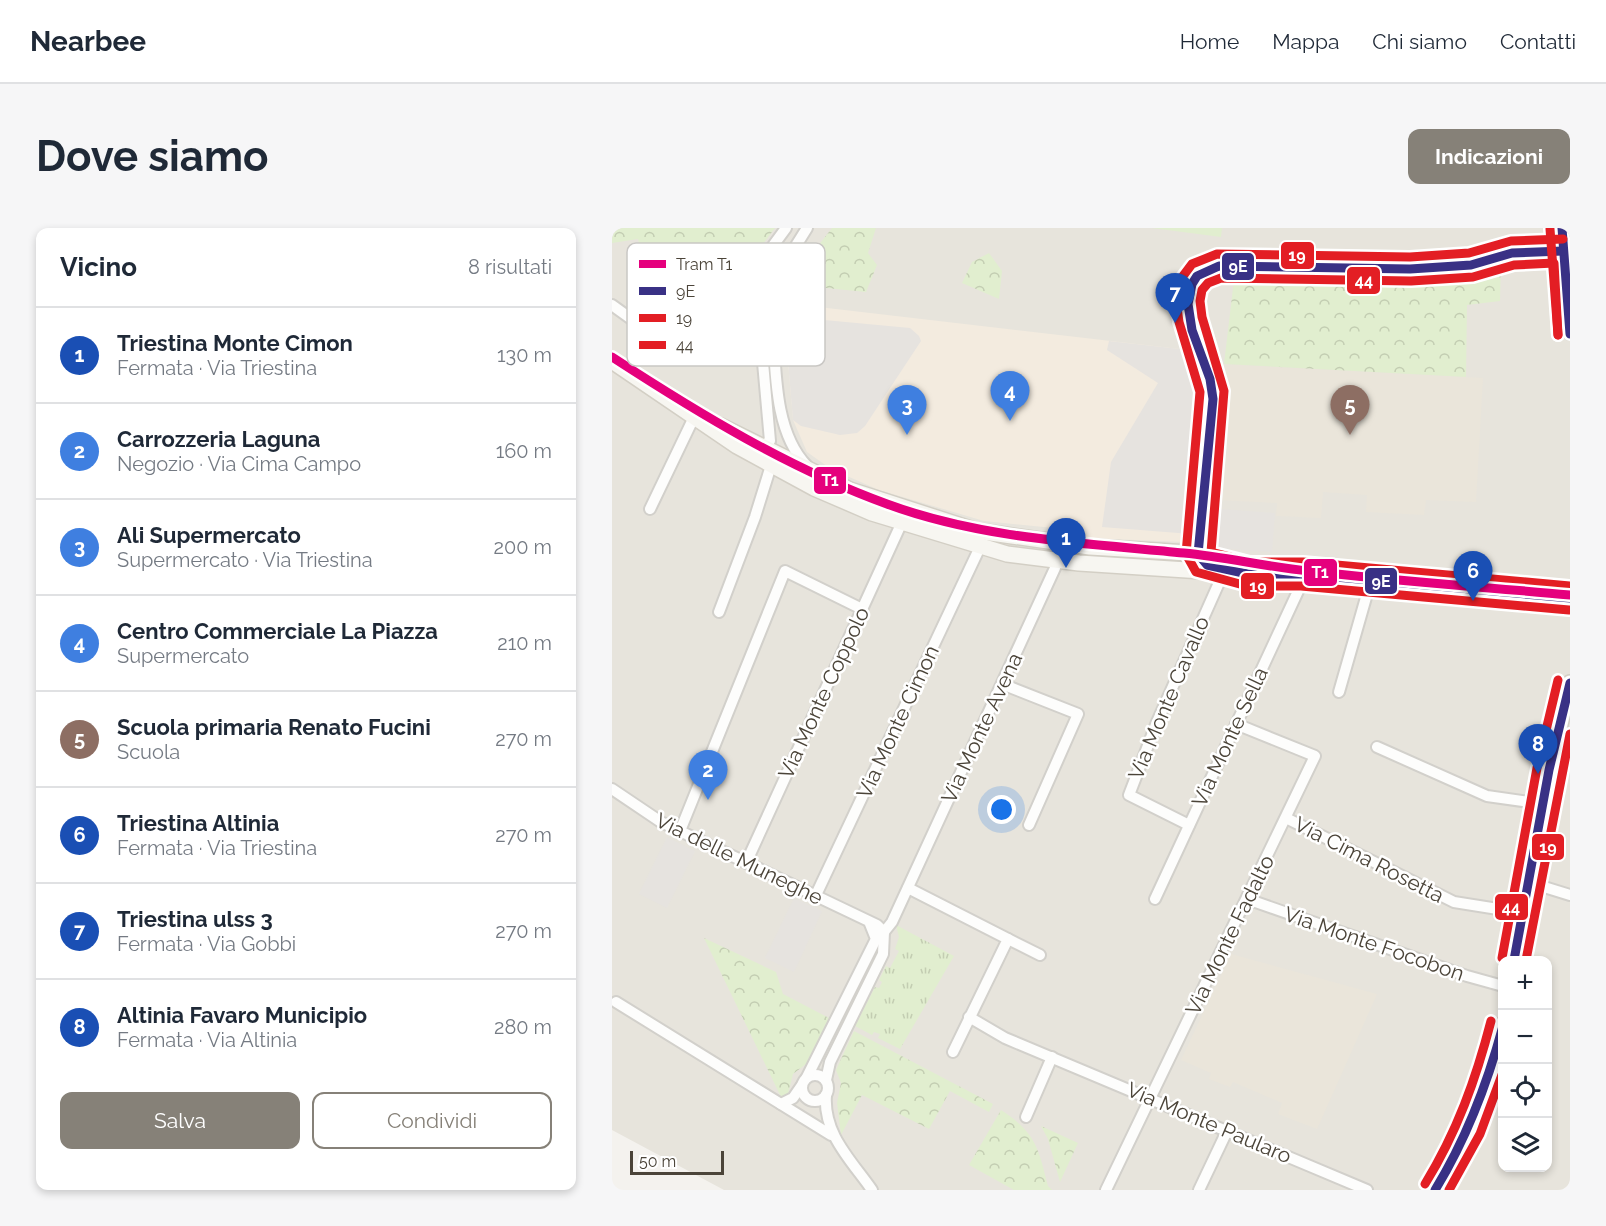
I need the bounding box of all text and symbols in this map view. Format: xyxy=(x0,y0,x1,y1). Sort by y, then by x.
text: Nearbee xyxy=(30,25,146,58)
text: Home xyxy=(1180,29,1239,54)
text: Mappa xyxy=(1272,29,1339,54)
text: Chi siamo xyxy=(1372,29,1467,54)
text: Contatti xyxy=(1500,29,1576,54)
button: Indicazioni xyxy=(1408,129,1570,184)
text: Dove siamo xyxy=(36,132,268,181)
line badge: 19 xyxy=(1280,241,1315,270)
legend xyxy=(627,243,825,366)
text: 19 xyxy=(1288,246,1306,265)
text: Vicino xyxy=(60,252,137,282)
line badge: 9E xyxy=(1221,252,1255,281)
text: 8 risultati xyxy=(468,255,552,279)
text: Tram T1 xyxy=(676,255,733,274)
text: 9E xyxy=(1228,257,1248,276)
line badge: 44 xyxy=(1346,266,1381,295)
text: 44 xyxy=(1355,271,1373,290)
pin: 7 xyxy=(1156,274,1194,323)
text: 9E xyxy=(676,282,695,301)
text: 19 xyxy=(676,309,692,328)
text: Triestina Monte Cimon xyxy=(117,330,353,356)
text: 44 xyxy=(676,336,694,355)
text: 1 xyxy=(75,343,84,367)
text: 130 m xyxy=(497,343,552,367)
text: Fermata · Via Triestina xyxy=(117,356,317,380)
pin: 4 xyxy=(990,372,1030,421)
pin: 3 xyxy=(888,386,926,435)
pin: 5 xyxy=(1330,386,1370,435)
text: Carrozzeria Laguna xyxy=(117,426,320,452)
text: 2 xyxy=(74,439,85,463)
text: 160 m xyxy=(496,439,552,463)
text: Negozio · Via Cima Campo xyxy=(117,452,361,476)
line badge: T1 xyxy=(813,466,847,495)
text: T1 xyxy=(821,471,839,490)
pin: 1 xyxy=(1046,518,1086,568)
text: Ali Supermercato xyxy=(117,522,301,548)
text: 3 xyxy=(74,535,85,559)
text: 200 m xyxy=(494,535,552,559)
text: Supermercato · Via Triestina xyxy=(117,548,373,572)
pin: 6 xyxy=(1454,552,1492,601)
line badge: T1 xyxy=(1303,558,1338,587)
text: T1 xyxy=(1311,563,1329,582)
line badge: 9E xyxy=(1364,567,1398,595)
line badge: 19 xyxy=(1240,572,1275,600)
text: 9E xyxy=(1371,572,1391,591)
text: 19 xyxy=(1249,577,1267,596)
street label: Via Monte Coppolo xyxy=(773,603,874,783)
street label: Via Monte Cavallo xyxy=(1123,612,1214,783)
text: Centro Commerciale La Piazza xyxy=(117,618,438,644)
text: 4 xyxy=(74,631,85,655)
text: 210 m xyxy=(497,631,552,655)
street label: Via Monte Cimon xyxy=(851,641,944,802)
text: Supermercato xyxy=(117,644,249,668)
street label: Via Monte Avena xyxy=(936,649,1027,807)
street label: Via Monte Sella xyxy=(1186,663,1273,810)
text: Scuola primaria Renato Fucini xyxy=(117,714,431,740)
pin: 8 xyxy=(1518,724,1558,774)
text: 5 xyxy=(74,727,85,751)
text: 270 m xyxy=(495,727,552,751)
text: Scuola xyxy=(117,740,180,764)
pin: 2 xyxy=(688,750,728,800)
your location xyxy=(987,795,1016,824)
street label: Via delle Muneghe xyxy=(651,807,827,910)
text: Triestina Altinia xyxy=(117,810,279,836)
street label: Via Cima Rosetta xyxy=(1290,811,1448,908)
text: 6 xyxy=(73,823,86,847)
text: 270 m xyxy=(495,823,552,847)
line badge: 19 xyxy=(1531,833,1565,861)
text: Fermata · Via Triestina xyxy=(117,836,317,860)
text: 19 xyxy=(1539,838,1557,857)
street label: Via Monte Fadalto xyxy=(1180,851,1279,1019)
line badge: 44 xyxy=(1494,893,1529,921)
text: 44 xyxy=(1502,898,1520,917)
street label: Via Monte Focobon xyxy=(1281,901,1468,986)
text: Triestina ulss 3 xyxy=(117,906,273,932)
text: 7 xyxy=(74,919,85,943)
text: 270 m xyxy=(495,919,552,943)
text: Fermata · Via Gobbi xyxy=(117,932,296,956)
map controls xyxy=(1498,956,1552,1172)
button: + xyxy=(1498,956,1552,1010)
text: Altinia Favaro Municipio xyxy=(117,1002,367,1028)
button: − xyxy=(1498,1010,1552,1064)
text: 8 xyxy=(73,1015,86,1039)
text: 280 m xyxy=(494,1015,552,1039)
text: Fermata · Via Altinia xyxy=(117,1028,297,1052)
button: locate xyxy=(1498,1064,1552,1118)
street label: Via Monte Paularo xyxy=(1123,1077,1295,1169)
button: Salva xyxy=(60,1092,300,1149)
button: Condividi xyxy=(312,1092,552,1149)
button: layers xyxy=(1498,1118,1552,1172)
scale bar xyxy=(630,1148,724,1176)
text: 50 m xyxy=(639,1152,676,1171)

